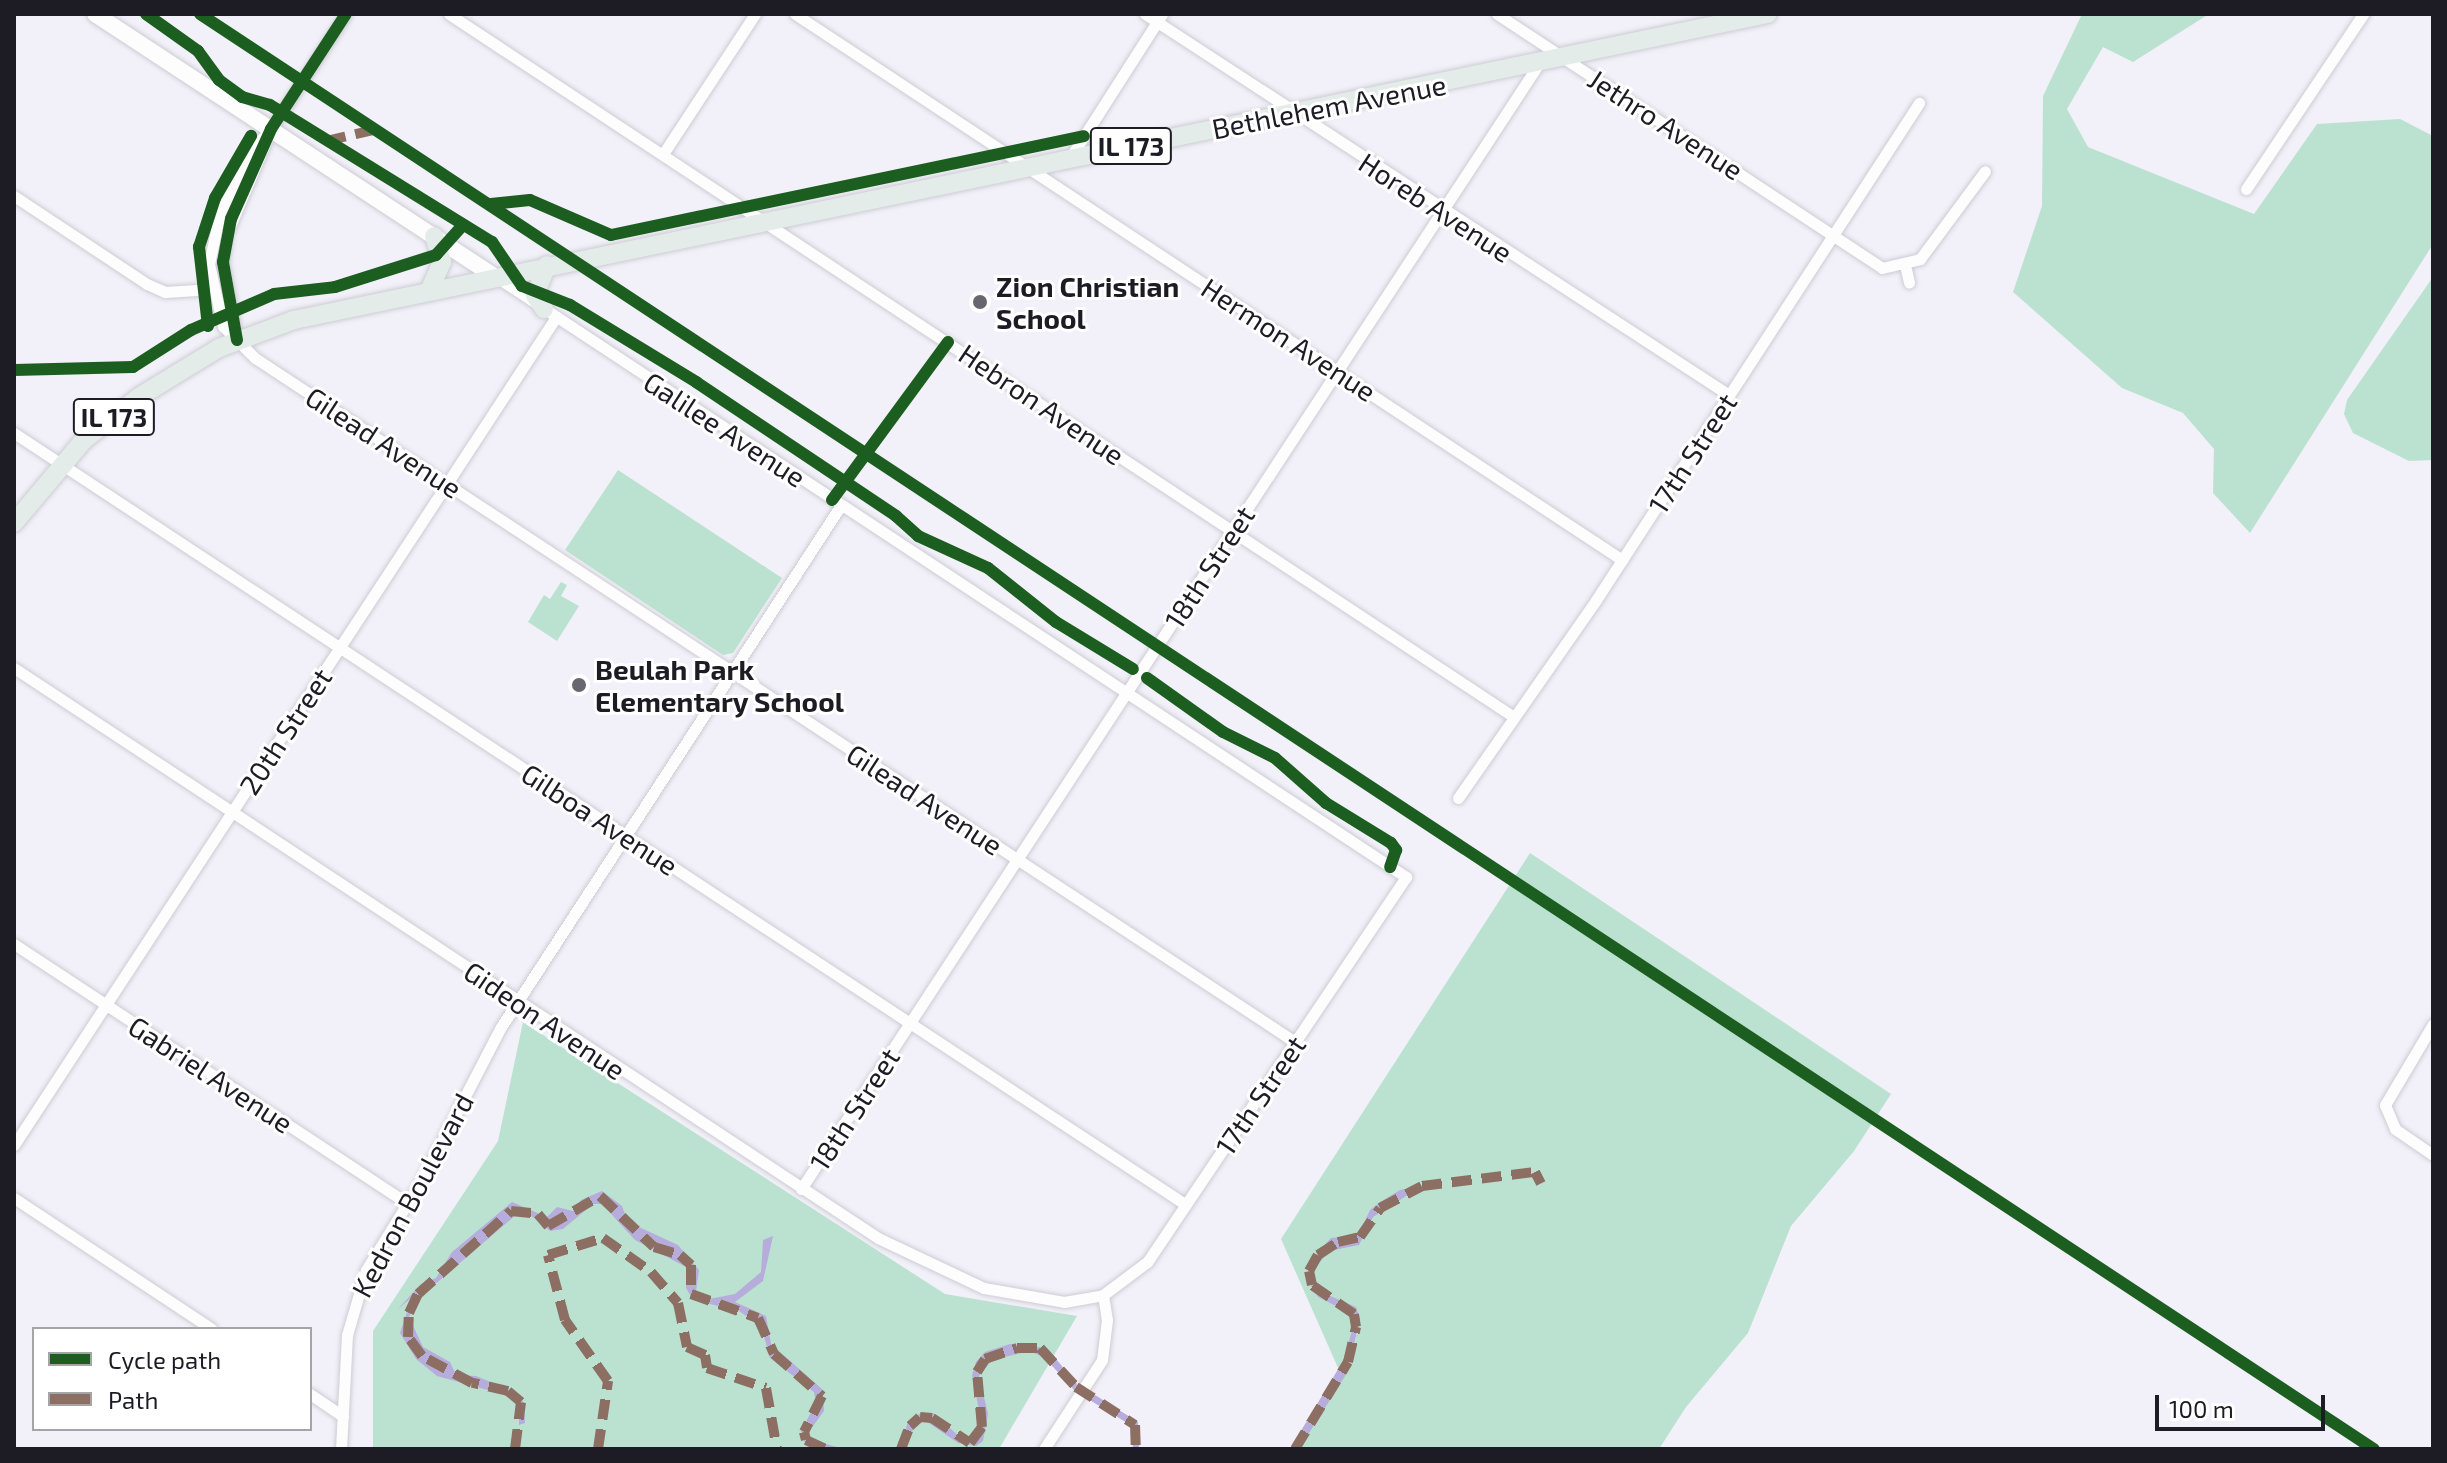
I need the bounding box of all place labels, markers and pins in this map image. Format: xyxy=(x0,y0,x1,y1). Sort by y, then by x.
place label: Zion Christian School xyxy=(996,269,1179,335)
marker: Zion Christian School xyxy=(971,293,989,311)
place label: Beulah Park Elementary School xyxy=(595,652,844,718)
marker: Beulah Park Elementary School xyxy=(570,676,588,694)

